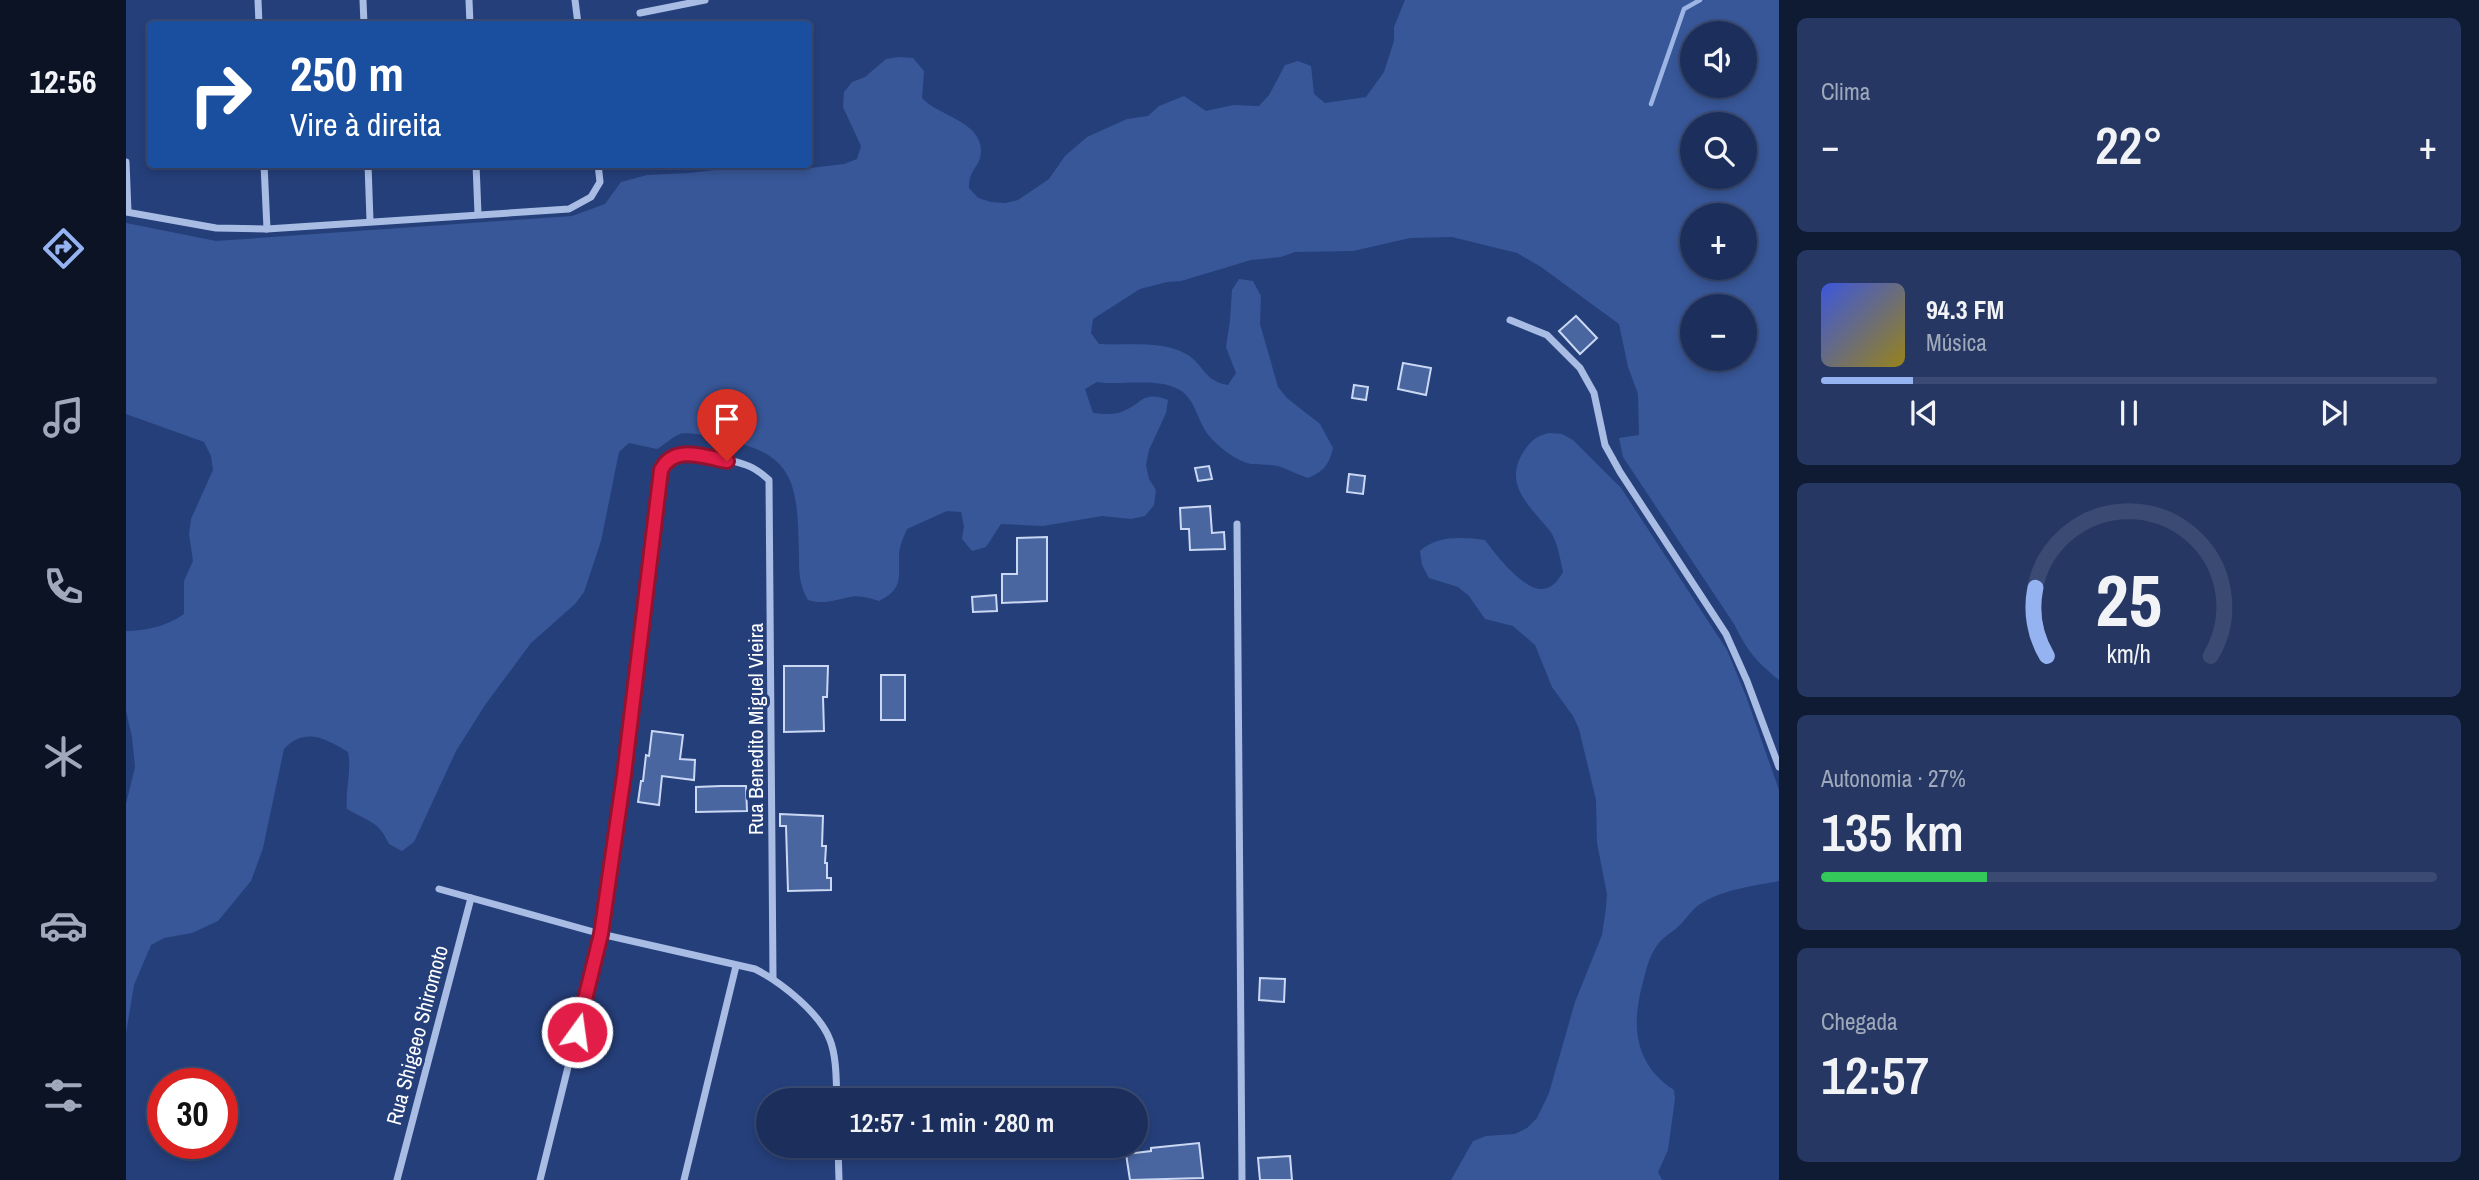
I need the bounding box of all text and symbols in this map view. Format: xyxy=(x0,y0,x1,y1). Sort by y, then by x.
map controls xyxy=(1680,21,1757,371)
button: sound xyxy=(1680,21,1757,98)
text: 250 m xyxy=(290,40,404,106)
icon: right xyxy=(175,49,266,140)
text: 12:56 xyxy=(29,60,97,103)
text: Clima xyxy=(1821,76,1870,107)
text: Vire à direita xyxy=(290,103,441,146)
text: 22° xyxy=(2095,110,2163,180)
button: search xyxy=(1680,112,1757,189)
text: − xyxy=(1821,120,1839,171)
text: + xyxy=(2419,120,2437,171)
button: + xyxy=(1680,203,1757,280)
icon: directions xyxy=(39,224,88,273)
text: 94.3 FM xyxy=(1926,292,2004,327)
button: − xyxy=(1680,294,1757,371)
text: Música xyxy=(1926,327,1987,358)
pin xyxy=(697,389,757,461)
icon: music xyxy=(39,393,88,442)
icon: previous xyxy=(1905,394,1943,432)
icon: pause xyxy=(2110,394,2148,432)
icon: next xyxy=(2315,394,2353,432)
icon: arrive xyxy=(708,400,746,438)
text: 25 xyxy=(2096,551,2162,649)
icon: phone xyxy=(39,562,88,611)
street label: Rua Benedito Miguel Vieira xyxy=(741,622,770,835)
text: km/h xyxy=(2107,637,2151,671)
icon: climate xyxy=(39,732,88,781)
text: Autonomia · 27% xyxy=(1821,763,1966,794)
text: 135 km xyxy=(1821,797,1964,867)
icon: car xyxy=(39,901,88,950)
street label: Rua Shigeeo Shiromoto xyxy=(379,942,455,1128)
position arrow xyxy=(540,995,614,1069)
text: Chegada xyxy=(1821,1006,1898,1037)
text: 12:57 xyxy=(1821,1040,1929,1110)
speed limit sign: 30 xyxy=(147,1068,238,1159)
icon: filters xyxy=(39,1071,88,1120)
text: 12:57 · 1 min · 280 m xyxy=(850,1105,1054,1140)

